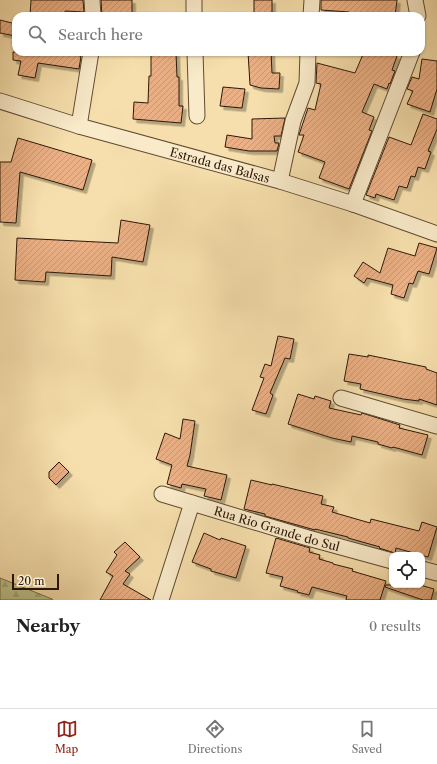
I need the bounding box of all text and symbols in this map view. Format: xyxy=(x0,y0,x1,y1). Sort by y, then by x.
search box xyxy=(12,12,425,56)
icon: search xyxy=(26,23,48,45)
text: Search here xyxy=(58,25,143,44)
street label: Estrada das Balsas xyxy=(168,144,272,185)
street label: Rua Rio Grande do Sul xyxy=(212,503,342,554)
map controls xyxy=(389,552,425,588)
button: locate xyxy=(389,552,425,588)
scale bar xyxy=(12,572,59,591)
text: 20 m xyxy=(18,574,44,588)
text: Nearby xyxy=(16,616,80,636)
text: 0 results xyxy=(369,618,421,634)
tab: Map xyxy=(55,718,78,756)
tab: Directions xyxy=(188,718,242,756)
tab: Saved xyxy=(352,718,382,756)

